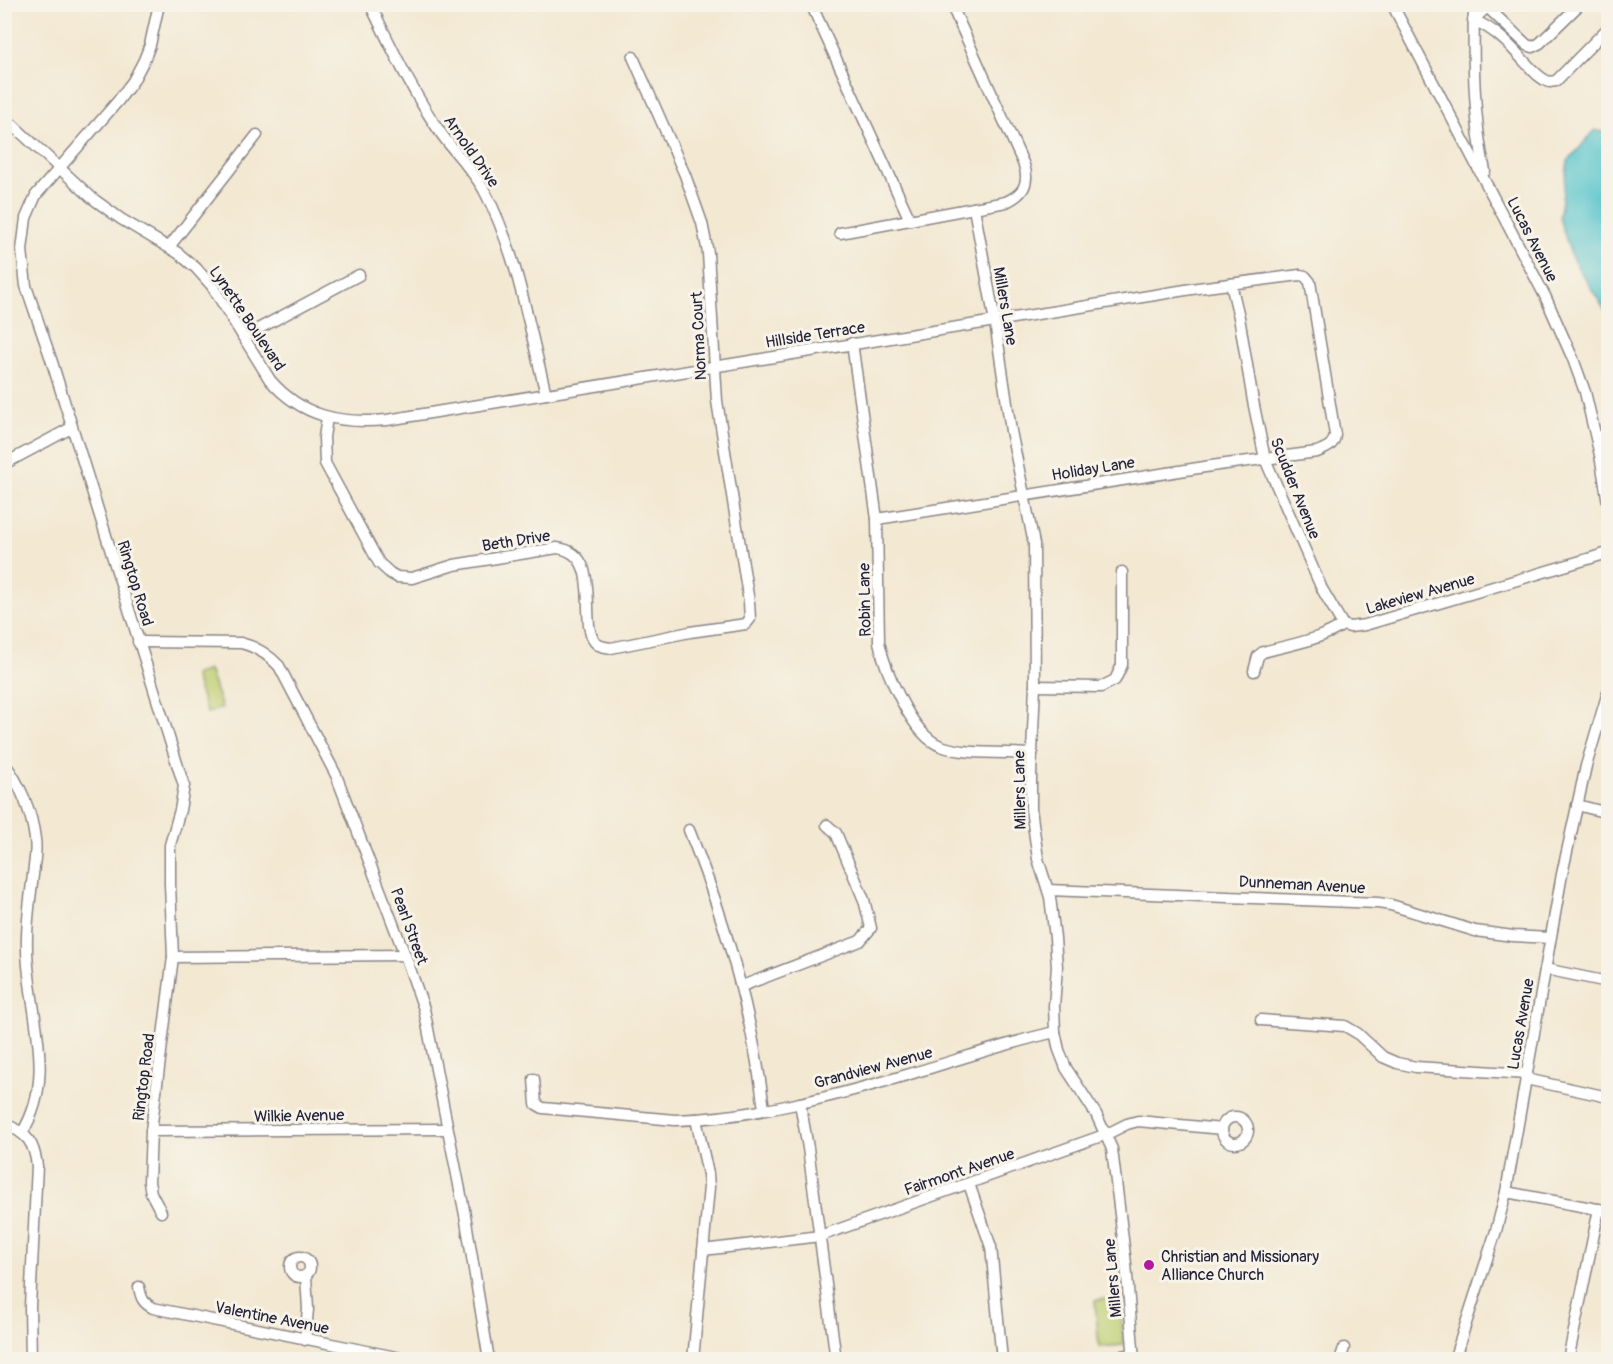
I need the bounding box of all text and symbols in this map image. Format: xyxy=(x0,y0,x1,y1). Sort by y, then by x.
street label: Arnold Drive xyxy=(439,112,503,192)
street label: Lucas Avenue xyxy=(1502,194,1562,285)
street label: Lynette Boulevard xyxy=(205,262,290,375)
street label: Millers Lane xyxy=(988,265,1022,347)
street label: Norma Court xyxy=(687,290,711,381)
street label: Hillside Terrace xyxy=(764,317,867,353)
street label: Scudder Avenue xyxy=(1266,435,1325,542)
street label: Holiday Lane xyxy=(1050,453,1136,485)
street label: Beth Drive xyxy=(481,526,552,556)
street label: Ringtop Road xyxy=(113,538,158,628)
street label: Robin Lane xyxy=(854,563,876,637)
street label: Lakeview Avenue xyxy=(1363,569,1477,619)
street label: Millers Lane xyxy=(1009,750,1031,830)
street label: Dunneman Avenue xyxy=(1238,872,1366,898)
street label: Pearl Street xyxy=(386,885,432,968)
street label: Lucas Avenue xyxy=(1503,977,1539,1071)
street label: Ringtop Road xyxy=(129,1032,159,1122)
street label: Grandview Avenue xyxy=(812,1043,935,1093)
street label: Wilkie Avenue xyxy=(254,1105,344,1127)
street label: Fairmont Avenue xyxy=(902,1144,1017,1200)
street label: Millers Lane xyxy=(1100,1238,1126,1318)
place label: Christian and Missionary Alliance Church xyxy=(1161,1247,1319,1285)
marker: Christian and Missionary Alliance Church xyxy=(1142,1258,1156,1272)
street label: Valentine Avenue xyxy=(213,1297,331,1339)

